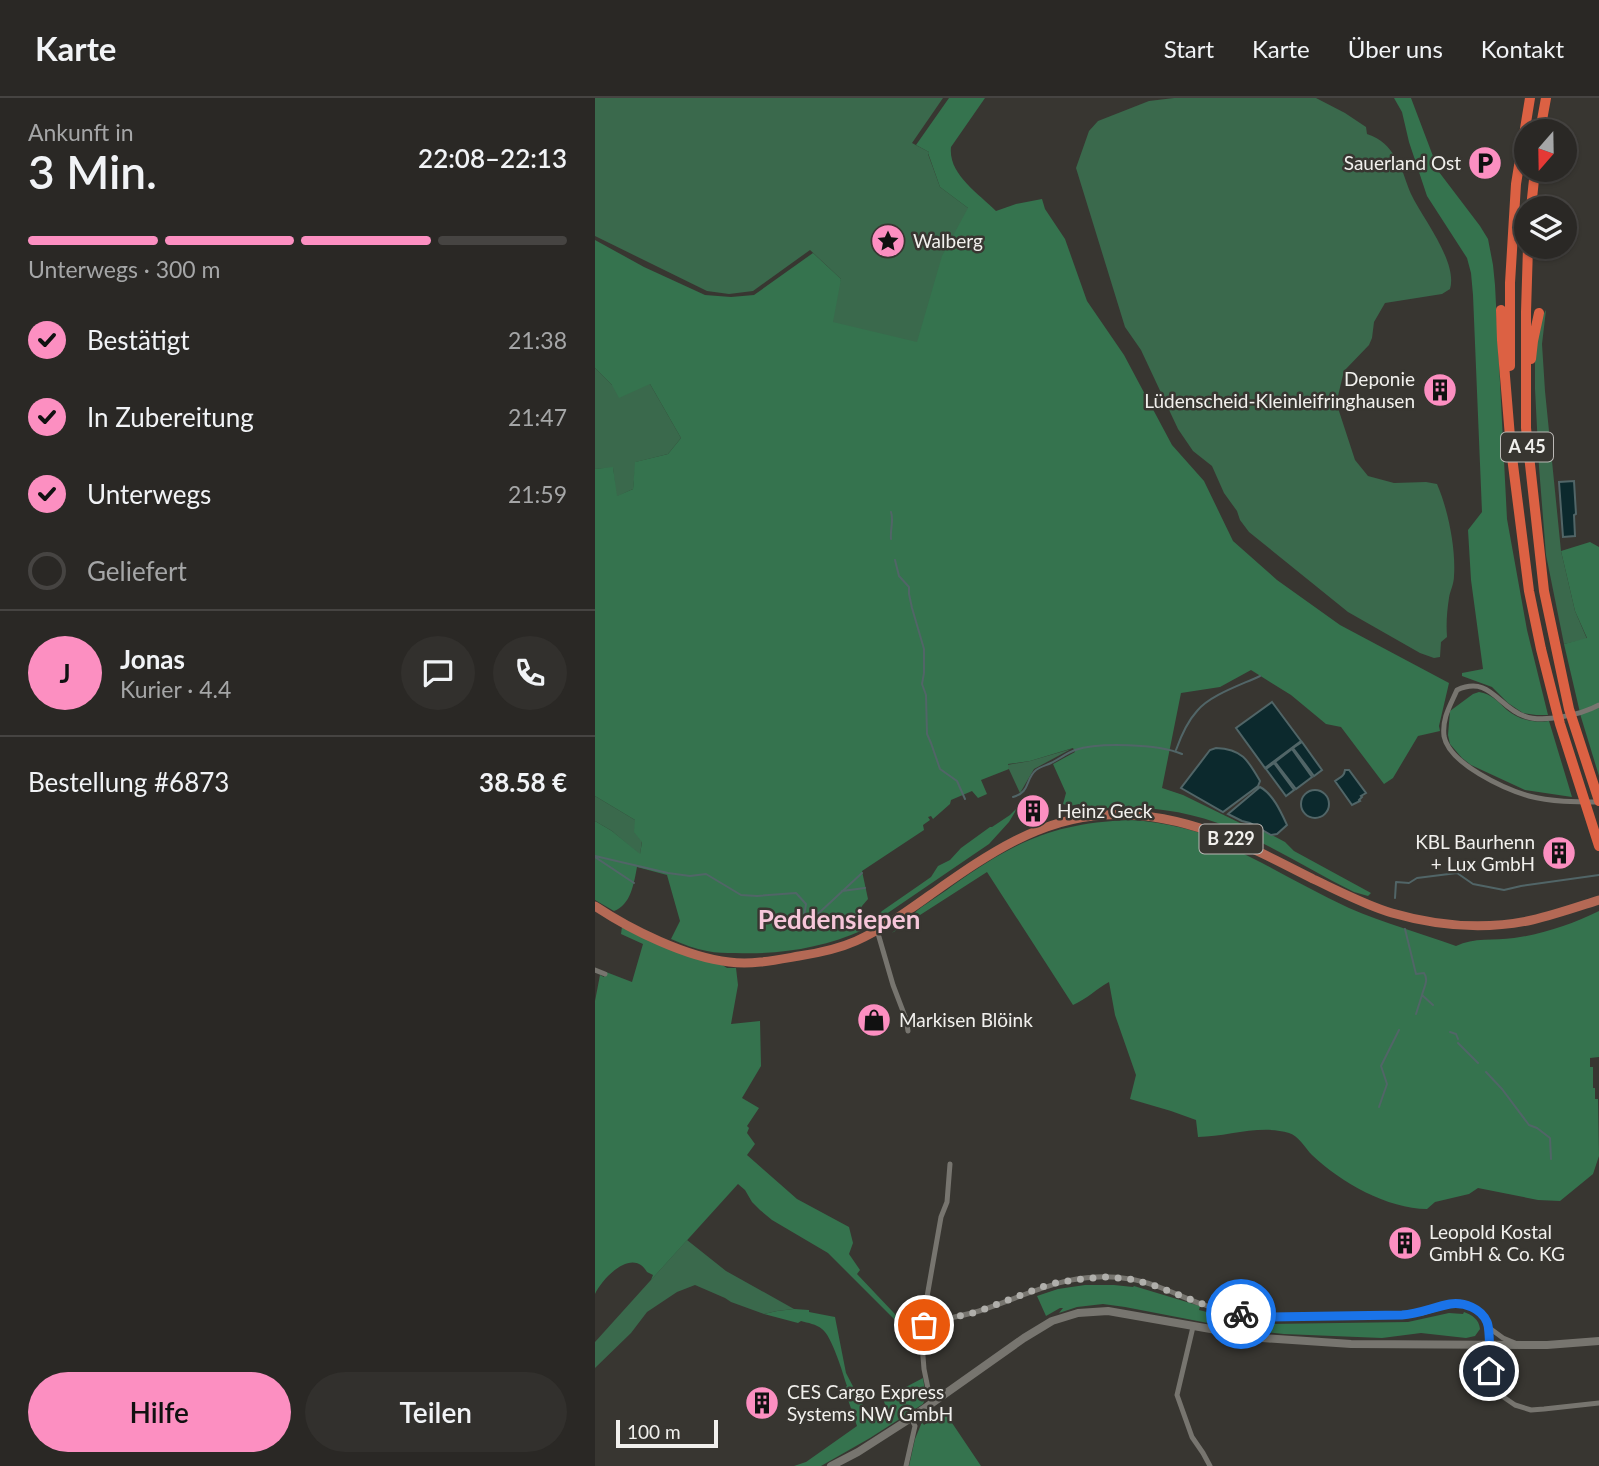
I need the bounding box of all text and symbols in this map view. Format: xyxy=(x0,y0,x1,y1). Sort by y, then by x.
text: Karte xyxy=(35,28,116,68)
text: Start xyxy=(1164,34,1214,63)
text: Karte xyxy=(1252,34,1310,63)
text: Über uns xyxy=(1348,34,1443,63)
text: Kontakt xyxy=(1481,34,1564,63)
text: Ankunft in xyxy=(28,118,134,146)
north arrow xyxy=(1514,119,1577,182)
map controls xyxy=(1514,119,1577,259)
text: 22:08–22:13 xyxy=(418,142,567,174)
text: 3 Min. xyxy=(28,144,157,199)
parking icon: Sauerland Ost xyxy=(1466,144,1504,182)
place label: Sauerland Ost xyxy=(1344,151,1461,174)
button: layers xyxy=(1514,196,1577,259)
place icon: Walberg xyxy=(869,222,907,260)
place label: Walberg xyxy=(913,229,983,252)
text: Unterwegs · 300 m xyxy=(28,255,221,283)
icon: check xyxy=(28,321,66,359)
text: Bestätigt xyxy=(87,324,190,356)
text: 21:38 xyxy=(508,326,567,354)
place label: Deponie Lüdenscheid-Kleinleifringhausen xyxy=(1144,367,1415,412)
building icon: Deponie Lüdenscheid-Kleinleifringhausen xyxy=(1421,371,1459,409)
icon: check xyxy=(28,398,66,436)
text: In Zubereitung xyxy=(87,401,254,433)
text: 21:47 xyxy=(508,403,567,431)
road number: A 45 xyxy=(1501,432,1553,461)
icon: check xyxy=(28,475,66,513)
text: Unterwegs xyxy=(87,478,211,510)
text: 21:59 xyxy=(508,480,567,508)
text: Geliefert xyxy=(87,555,187,587)
button: chat xyxy=(401,636,475,710)
button: phone xyxy=(493,636,567,710)
text: Jonas xyxy=(120,643,185,675)
text: J xyxy=(59,657,71,689)
text: Kurier · 4.4 xyxy=(120,675,231,703)
text: Bestellung #6873 xyxy=(28,766,229,798)
text: 38.58 € xyxy=(479,766,567,798)
building icon: Heinz Geck xyxy=(1014,792,1052,830)
place label: Heinz Geck xyxy=(1057,799,1153,822)
road number: B 229 xyxy=(1199,824,1263,854)
place label: KBL Baurhenn + Lux GmbH xyxy=(1415,830,1535,875)
building icon: KBL Baurhenn + Lux GmbH xyxy=(1540,834,1578,872)
district label: Peddensiepen xyxy=(758,903,920,935)
shop icon: Markisen Blöink xyxy=(855,1001,893,1039)
place label: Markisen Blöink xyxy=(899,1008,1033,1031)
place label: Leopold Kostal GmbH & Co. KG xyxy=(1429,1220,1565,1265)
building icon: Leopold Kostal GmbH & Co. KG xyxy=(1386,1224,1424,1262)
courier xyxy=(1206,1279,1276,1349)
pin xyxy=(894,1295,954,1355)
icon: bike xyxy=(1222,1295,1260,1333)
icon: bag xyxy=(905,1306,943,1344)
pin xyxy=(1459,1341,1519,1401)
icon: home xyxy=(1470,1352,1508,1390)
button: Hilfe xyxy=(28,1372,291,1452)
button: Teilen xyxy=(305,1372,567,1452)
place label: CES Cargo Express Systems NW GmbH xyxy=(787,1380,953,1425)
building icon: CES Cargo Express Systems NW GmbH xyxy=(743,1384,781,1422)
scale bar xyxy=(616,1417,717,1449)
text: 100 m xyxy=(627,1420,681,1443)

